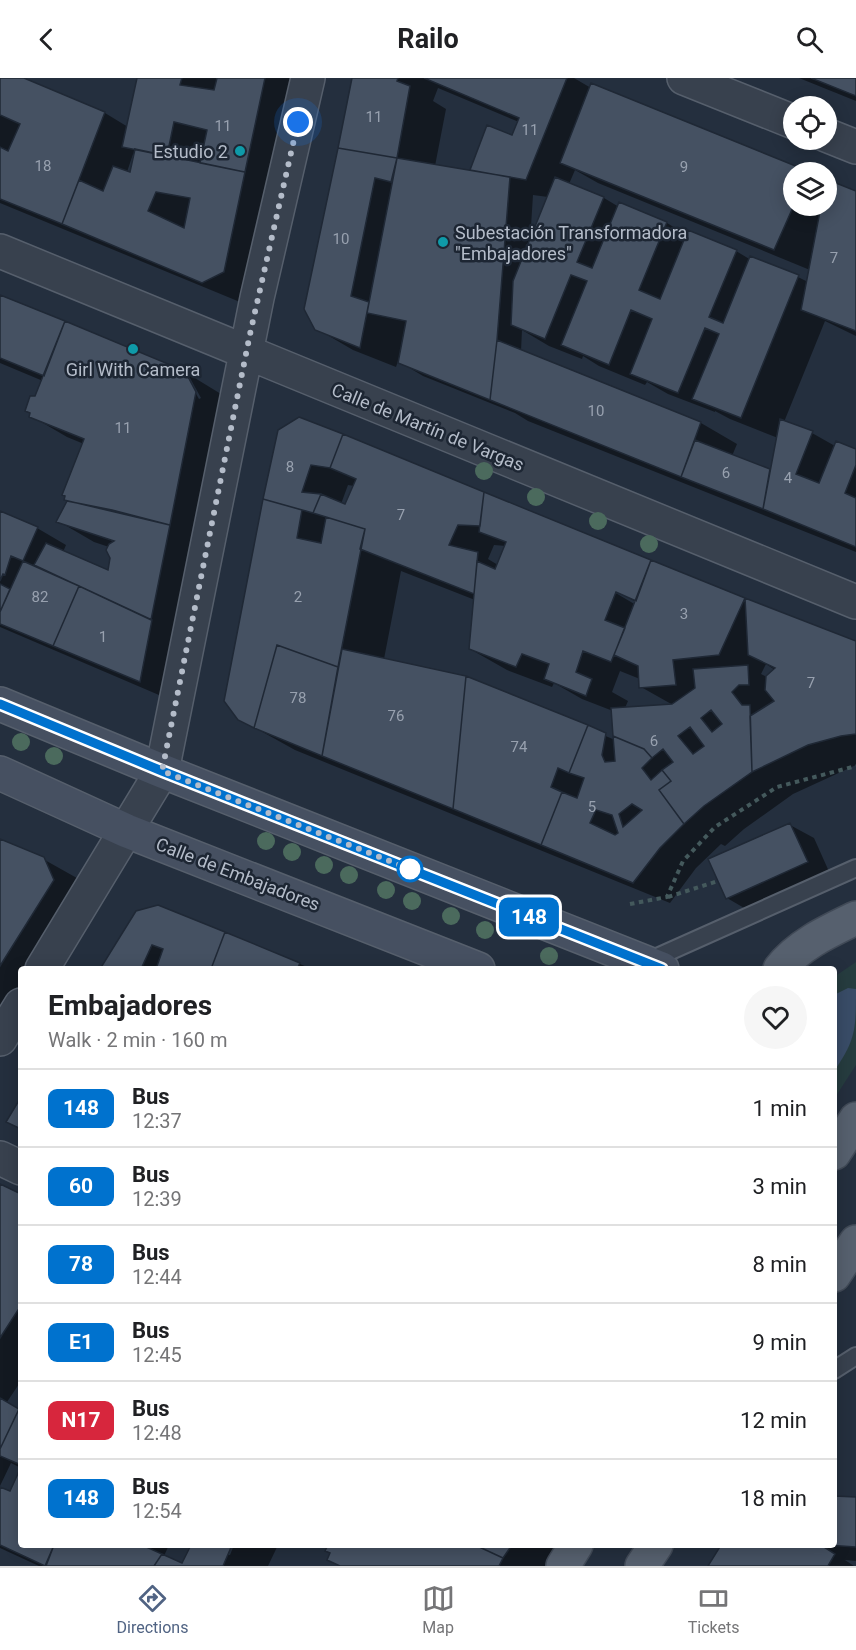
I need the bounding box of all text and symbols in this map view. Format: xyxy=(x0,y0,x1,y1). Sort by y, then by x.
icon: back xyxy=(30,23,63,56)
text: Railo xyxy=(397,23,459,55)
icon: search xyxy=(793,23,826,56)
map controls xyxy=(783,96,837,216)
button: locate xyxy=(783,96,837,150)
your location xyxy=(283,107,313,137)
house number: 11 xyxy=(366,108,382,126)
house number: 11 xyxy=(215,117,231,135)
house number: 11 xyxy=(522,121,538,139)
place label: Estudio 2 xyxy=(153,141,228,162)
marker: Estudio 2 xyxy=(233,144,247,158)
house number: 18 xyxy=(35,157,51,175)
house number: 9 xyxy=(680,158,688,176)
button: layers xyxy=(783,162,837,216)
place label: Subestación Transformadora "Embajadores" xyxy=(455,222,687,264)
house number: 10 xyxy=(333,230,349,248)
marker: Subestación Transformadora "Embajadores" xyxy=(436,235,450,249)
house number: 7 xyxy=(830,249,838,267)
marker: Girl With Camera xyxy=(126,342,140,356)
place label: Girl With Camera xyxy=(66,359,200,380)
street label: Calle de Martín de Vargas xyxy=(329,379,527,475)
house number: 10 xyxy=(588,402,604,420)
house number: 11 xyxy=(115,419,131,437)
house number: 8 xyxy=(286,458,294,476)
house number: 6 xyxy=(722,464,730,482)
house number: 4 xyxy=(784,469,793,487)
house number: 7 xyxy=(397,506,405,524)
house number: 82 xyxy=(32,588,48,606)
house number: 2 xyxy=(294,588,302,606)
house number: 3 xyxy=(680,605,688,623)
house number: 1 xyxy=(99,628,107,646)
house number: 7 xyxy=(807,674,815,692)
house number: 78 xyxy=(290,689,306,707)
house number: 76 xyxy=(388,707,404,725)
house number: 6 xyxy=(650,732,658,750)
house number: 74 xyxy=(511,738,528,756)
house number: 5 xyxy=(588,798,596,816)
street label: Calle de Embajadores xyxy=(153,833,323,915)
unlabelled marker xyxy=(397,856,423,882)
line badge: 148 xyxy=(494,898,564,936)
text: 148 xyxy=(511,905,547,929)
button: heart xyxy=(744,986,807,1049)
text: Embajadores xyxy=(48,989,212,1022)
text: Walk · 2 min · 160 m xyxy=(48,1028,227,1052)
text: Bus xyxy=(132,1084,170,1109)
text: 148 xyxy=(63,1096,99,1120)
text: 1 min xyxy=(752,1096,807,1121)
text: 12:37 xyxy=(132,1109,182,1133)
text: Bus xyxy=(132,1162,170,1187)
text: 60 xyxy=(69,1174,93,1198)
text: 3 min xyxy=(752,1174,807,1199)
text: 12:39 xyxy=(132,1187,182,1211)
text: Bus xyxy=(132,1240,170,1265)
text: 78 xyxy=(69,1252,93,1276)
text: 8 min xyxy=(752,1252,807,1277)
text: 12:44 xyxy=(132,1265,182,1289)
text: Bus xyxy=(132,1318,170,1343)
text: E1 xyxy=(69,1330,93,1354)
text: 9 min xyxy=(752,1330,807,1355)
text: 12:45 xyxy=(132,1343,182,1367)
text: Bus xyxy=(132,1396,170,1421)
text: N17 xyxy=(62,1408,100,1432)
text: 12 min xyxy=(740,1408,807,1433)
text: 12:48 xyxy=(132,1421,182,1445)
text: Bus xyxy=(132,1474,170,1499)
text: 148 xyxy=(63,1486,99,1510)
text: 18 min xyxy=(740,1486,807,1511)
text: 12:54 xyxy=(132,1499,182,1523)
tab: Directions xyxy=(117,1582,188,1637)
tab: Map xyxy=(422,1582,455,1637)
tab: Tickets xyxy=(688,1582,739,1637)

